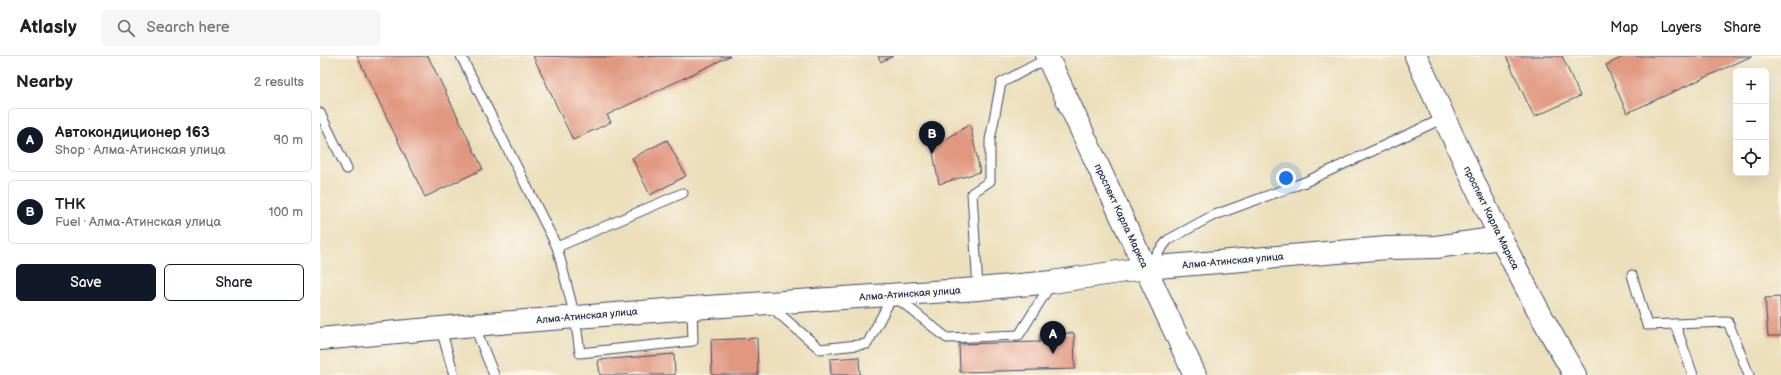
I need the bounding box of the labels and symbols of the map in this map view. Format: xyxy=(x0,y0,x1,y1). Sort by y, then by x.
pin: B xyxy=(919,121,945,154)
street label: проспект Карла Маркса xyxy=(1092,162,1150,270)
street label: проспект Карла Маркса xyxy=(1461,164,1521,272)
your location xyxy=(1276,168,1296,188)
street label: Алма-Атинская улица xyxy=(1181,251,1284,271)
street label: Алма-Атинская улица xyxy=(858,284,961,304)
street label: Алма-Атинская улица xyxy=(535,306,638,326)
pin: A xyxy=(1040,321,1066,354)

